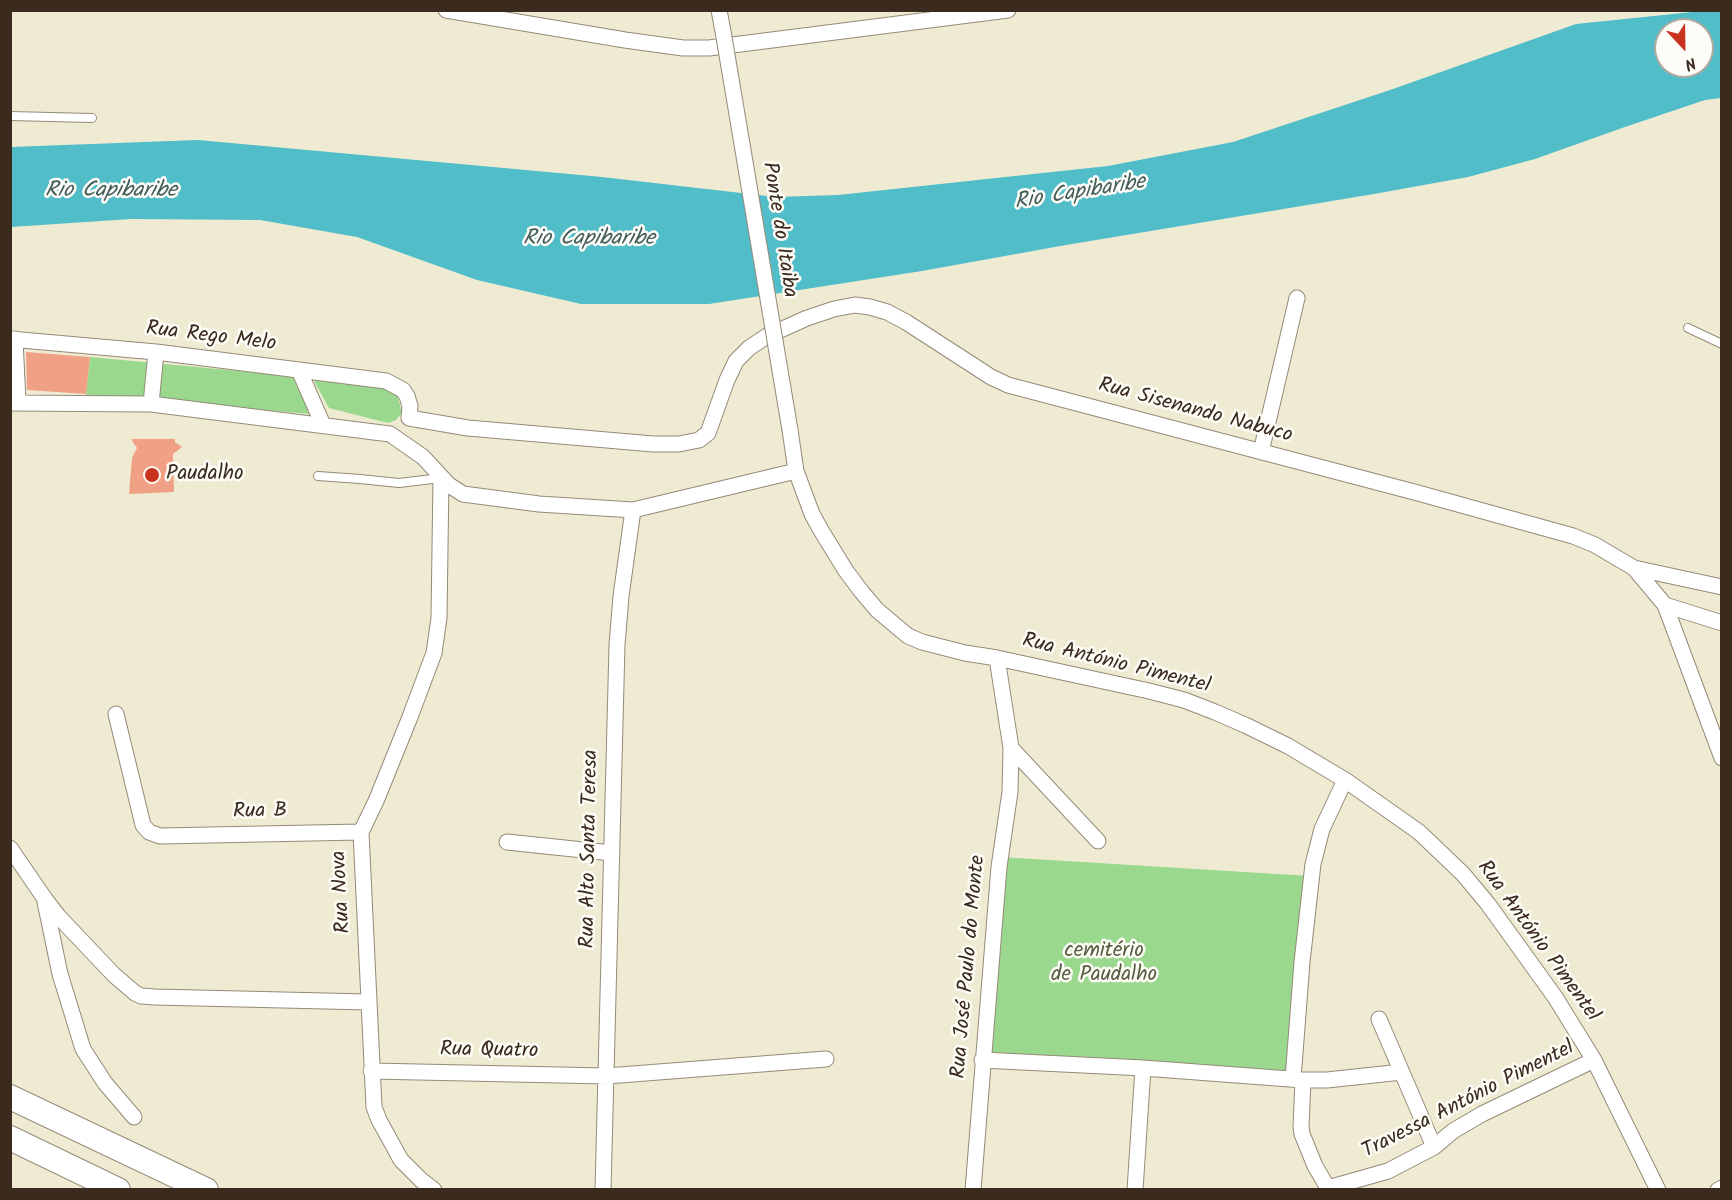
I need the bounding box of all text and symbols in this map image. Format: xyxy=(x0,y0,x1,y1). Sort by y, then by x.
north arrow xyxy=(1654,18,1714,78)
text: N xyxy=(1681,50,1700,77)
street label: Ponte do Itaiba xyxy=(755,160,801,300)
water label: Rio Capibaribe xyxy=(1013,171,1147,217)
water label: Rio Capibaribe xyxy=(45,179,177,205)
water label: Rio Capibaribe xyxy=(523,227,655,253)
street label: Rua Rego Melo xyxy=(144,318,278,358)
street label: Rua Sisenando Nabuco xyxy=(1095,374,1295,450)
place label: Paudalho xyxy=(166,462,244,488)
marker: Paudalho xyxy=(143,466,161,484)
street label: Rua António Pimentel xyxy=(1019,629,1213,701)
street label: Rua Alto Santa Teresa xyxy=(577,749,605,949)
street label: Rua B xyxy=(233,800,287,826)
street label: Rua Nova xyxy=(328,850,358,934)
street label: Rua José Paulo do Monte xyxy=(948,854,992,1080)
street label: Rua António Pimentel xyxy=(1470,857,1604,1027)
park label: cemitério de Paudalho xyxy=(1051,939,1157,989)
street label: Travessa António Pimentel xyxy=(1359,1036,1579,1166)
street label: Rua Quatro xyxy=(439,1039,539,1065)

